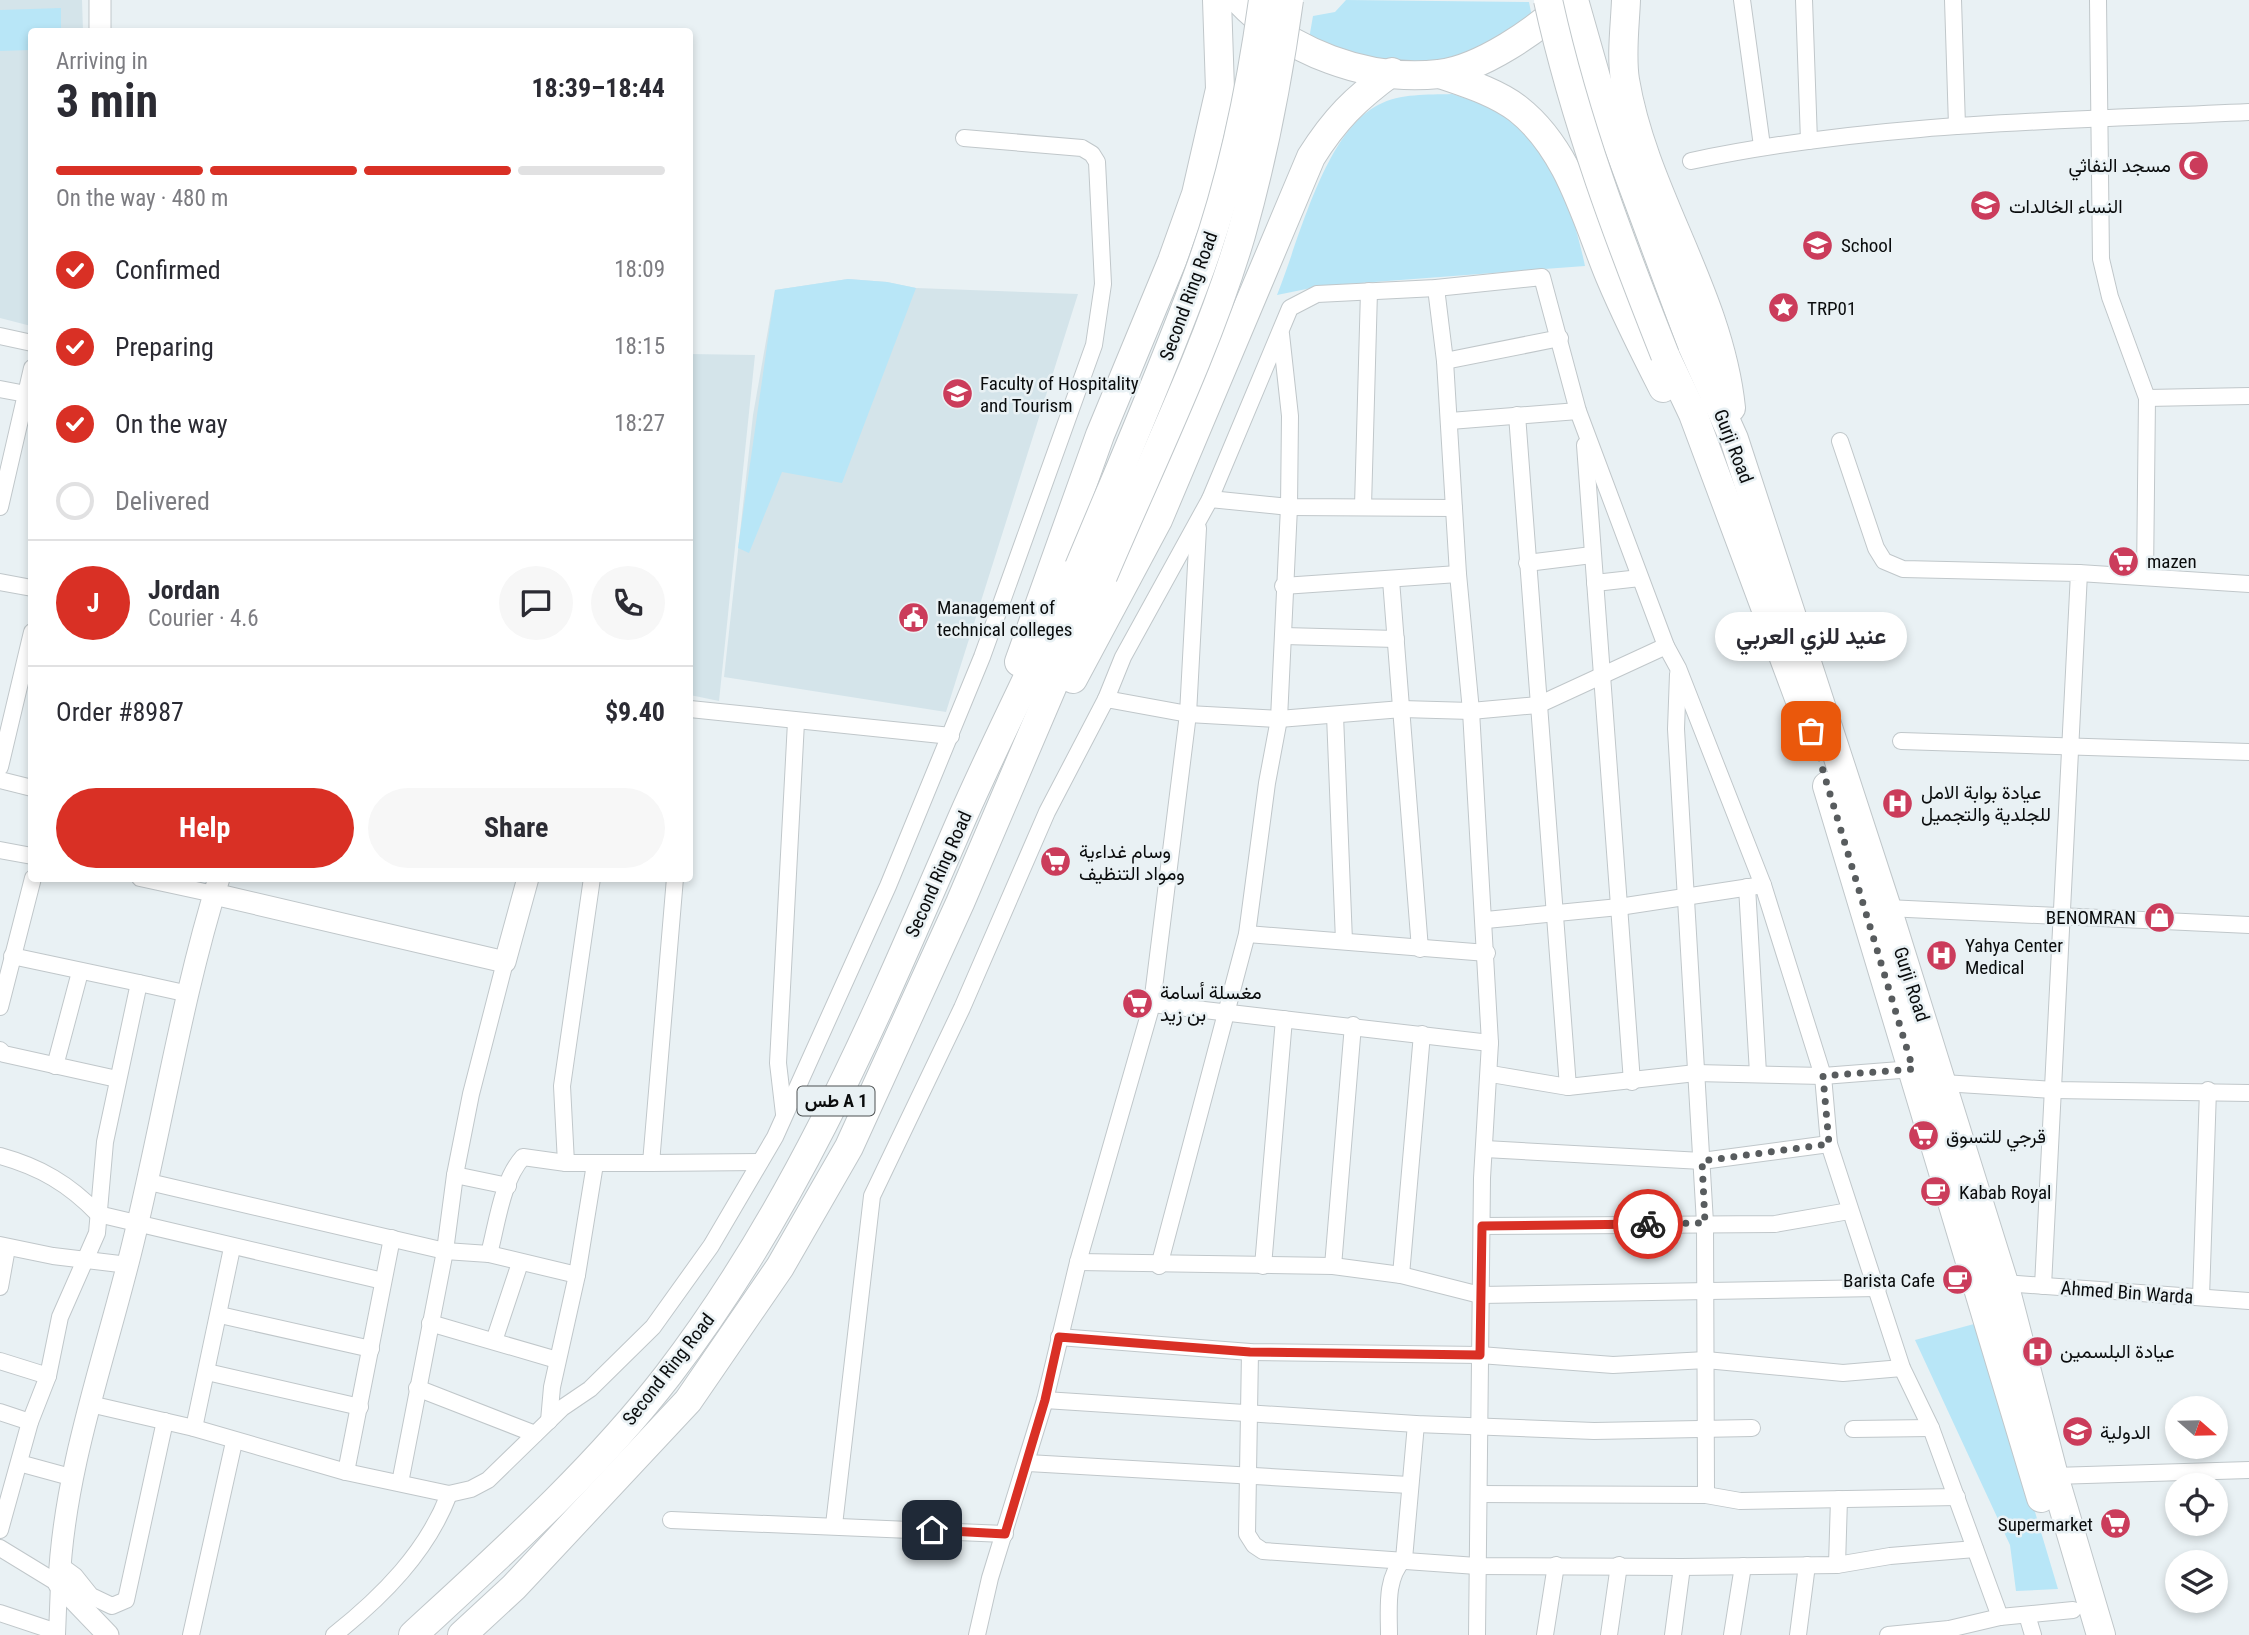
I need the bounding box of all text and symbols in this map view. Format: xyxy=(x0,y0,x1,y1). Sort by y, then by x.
text: Arriving in xyxy=(56,48,148,75)
text: 18:39–18:44 xyxy=(531,73,665,103)
text: 3 min xyxy=(56,74,158,128)
mosque icon: مسجد النفاثي xyxy=(2177,148,2211,182)
place label: مسجد النفاثي xyxy=(2069,154,2171,181)
text: On the way · 480 m xyxy=(56,185,228,212)
school or university icon: النساء الخالدات xyxy=(1969,189,2003,223)
place label: النساء الخالدات xyxy=(2009,195,2123,218)
school or university icon: School xyxy=(1801,228,1835,262)
street label: Second Ring Road xyxy=(1154,229,1222,364)
place label: School xyxy=(1841,234,1892,257)
icon: check xyxy=(56,251,94,289)
text: Confirmed xyxy=(115,255,221,285)
text: 18:09 xyxy=(614,256,665,283)
place icon: TRP01 xyxy=(1767,291,1801,325)
place label: TRP01 xyxy=(1807,297,1856,320)
icon: check xyxy=(56,328,94,366)
text: Preparing xyxy=(115,332,214,362)
text: 18:15 xyxy=(614,333,665,360)
place label: Faculty of Hospitality and Tourism xyxy=(980,372,1139,417)
school or university icon: Faculty of Hospitality and Tourism xyxy=(940,377,974,411)
icon: check xyxy=(56,405,94,443)
street label: Gurji Road xyxy=(1709,406,1758,486)
text: On the way xyxy=(115,409,228,439)
text: 18:27 xyxy=(614,410,665,437)
text: Delivered xyxy=(115,486,210,516)
supermarket icon: mazen xyxy=(2107,544,2141,578)
place label: mazen xyxy=(2147,550,2197,573)
button: chat xyxy=(499,566,573,640)
button: phone xyxy=(591,566,665,640)
text: Jordan xyxy=(148,575,220,605)
text: J xyxy=(87,588,99,618)
place label: Management of technical colleges xyxy=(937,596,1073,641)
public building icon: Management of technical colleges xyxy=(897,601,931,635)
text: Courier · 4.6 xyxy=(148,605,259,632)
callout: عنيد للزي العربي xyxy=(1715,612,1907,661)
text: عنيد للزي العربي xyxy=(1736,623,1886,650)
text: Order #8987 xyxy=(56,697,184,727)
text: $9.40 xyxy=(605,697,665,727)
pin xyxy=(1781,701,1841,761)
icon: bag xyxy=(1792,712,1830,750)
place label: عيادة بوابة الامل للجلدية والتجميل xyxy=(1921,781,2051,826)
hospital icon: عيادة بوابة الامل للجلدية والتجميل xyxy=(1881,786,1915,820)
button: Help xyxy=(56,788,354,868)
button: Share xyxy=(368,788,665,868)
street label: Second Ring Road xyxy=(900,808,977,941)
place label: وسام غداءية ومواد التنظيف xyxy=(1079,840,1185,885)
supermarket icon: وسام غداءية ومواد التنظيف xyxy=(1039,845,1073,879)
shop icon: BENOMRAN xyxy=(2142,900,2176,934)
place label: BENOMRAN xyxy=(2046,906,2136,929)
place label: Yahya Center Medical xyxy=(1965,934,2063,979)
hospital icon: Yahya Center Medical xyxy=(1925,939,1959,973)
street label: Gurji Road xyxy=(1889,944,1934,1024)
place label: مغسلة أسامة بن زيد xyxy=(1160,981,1262,1026)
supermarket icon: مغسلة أسامة بن زيد xyxy=(1120,986,1154,1020)
road number: طس A 1 xyxy=(798,1086,874,1116)
supermarket icon: قرجي للتسوق xyxy=(1906,1119,1940,1153)
place label: قرجي للتسوق xyxy=(1946,1125,2046,1152)
cafe icon: Kabab Royal xyxy=(1919,1175,1953,1209)
place label: Kabab Royal xyxy=(1959,1181,2051,1204)
courier xyxy=(1613,1189,1683,1259)
icon: bike xyxy=(1629,1205,1667,1243)
cafe icon: Barista Cafe xyxy=(1941,1263,1975,1297)
place label: Barista Cafe xyxy=(1843,1269,1935,1292)
street label: Ahmed Bin Warda xyxy=(2060,1276,2194,1309)
street label: Second Ring Road xyxy=(618,1309,719,1430)
hospital icon: عيادة البلسمين xyxy=(2020,1334,2054,1368)
place label: عيادة البلسمين xyxy=(2060,1340,2175,1363)
north arrow xyxy=(2165,1396,2228,1460)
map controls xyxy=(2165,1396,2228,1613)
school or university icon: الدولية xyxy=(2060,1415,2094,1449)
place label: الدولية xyxy=(2100,1421,2151,1444)
button: locate xyxy=(2165,1473,2228,1536)
pin xyxy=(902,1500,962,1560)
supermarket icon: Supermarket xyxy=(2099,1507,2133,1541)
icon: home xyxy=(913,1511,951,1549)
place label: Supermarket xyxy=(1998,1513,2093,1536)
button: layers xyxy=(2165,1550,2228,1613)

